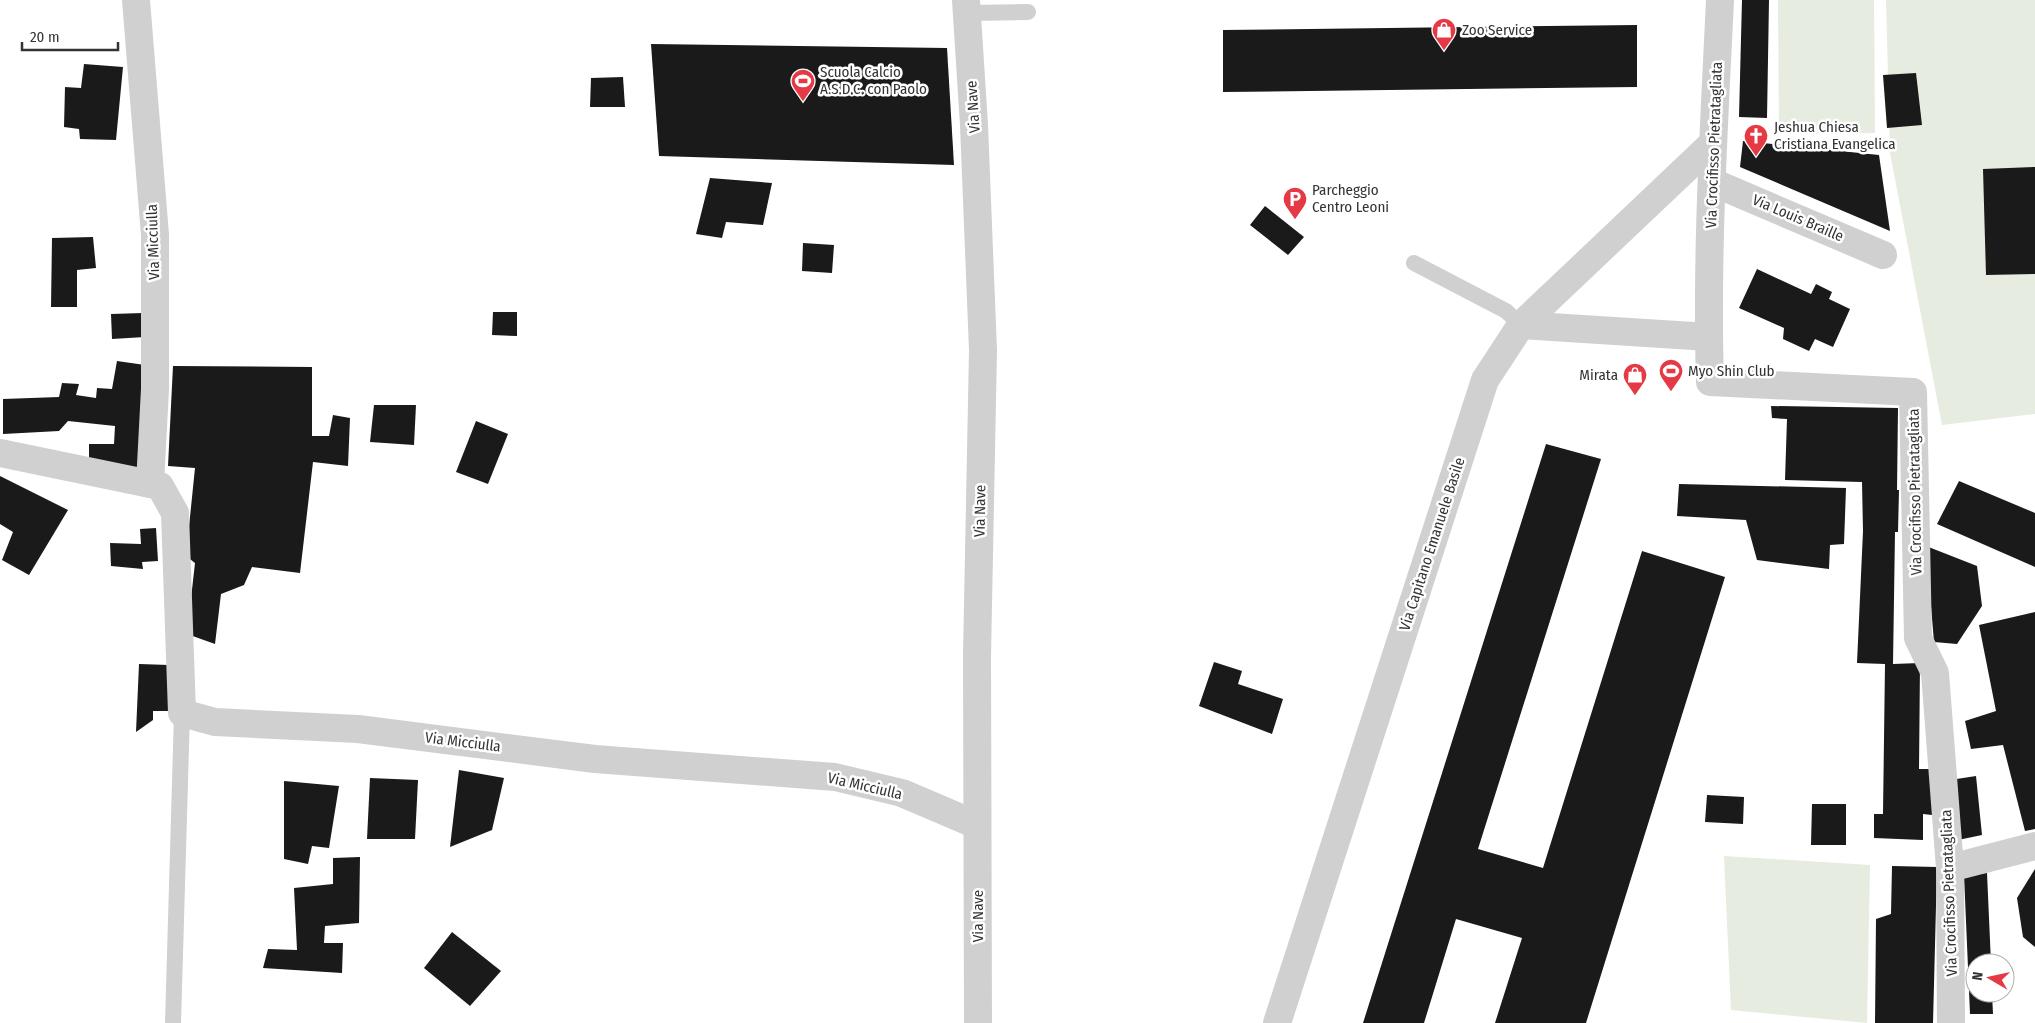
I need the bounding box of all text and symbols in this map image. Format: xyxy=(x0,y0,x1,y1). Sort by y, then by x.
shop icon: Zoo Service xyxy=(1431,17,1457,51)
scale bar xyxy=(22,20,119,52)
place label: Zoo Service xyxy=(1462,21,1532,39)
text: 20 m xyxy=(30,28,60,46)
street label: Via Crocifisso Pietratagliata xyxy=(1702,61,1726,229)
place label: Scuola Calcio A.S.D.C. con Paolo xyxy=(820,63,927,98)
sports icon: Scuola Calcio A.S.D.C. con Paolo xyxy=(790,68,816,102)
street label: Via Nave xyxy=(962,80,984,134)
place label: Jeshua Chiesa Cristiana Evangelica xyxy=(1774,118,1896,153)
church icon: Jeshua Chiesa Cristiana Evangelica xyxy=(1743,123,1769,157)
place label: Parcheggio Centro Leoni xyxy=(1312,181,1389,216)
parking icon: Parcheggio Centro Leoni xyxy=(1282,186,1308,220)
street label: Via Louis Braille xyxy=(1750,191,1846,245)
street label: Via Micciulla xyxy=(143,204,163,280)
sports icon: Myo Shin Club xyxy=(1658,358,1684,392)
shop icon: Mirata xyxy=(1622,362,1648,396)
place label: Myo Shin Club xyxy=(1688,362,1775,380)
place label: Mirata xyxy=(1579,366,1618,384)
street label: Via Crocifisso Pietratagliata xyxy=(1905,408,1925,576)
street label: Via Capitano Emanuele Basile xyxy=(1395,455,1469,633)
street label: Via Nave xyxy=(971,485,989,537)
street label: Via Micciulla xyxy=(424,728,502,756)
street label: Via Micciulla xyxy=(826,769,904,803)
street label: Via Crocifisso Pietratagliata xyxy=(1937,809,1961,977)
street label: Via Nave xyxy=(969,890,987,942)
north arrow xyxy=(1965,953,2015,1003)
text: N xyxy=(1969,971,1987,982)

